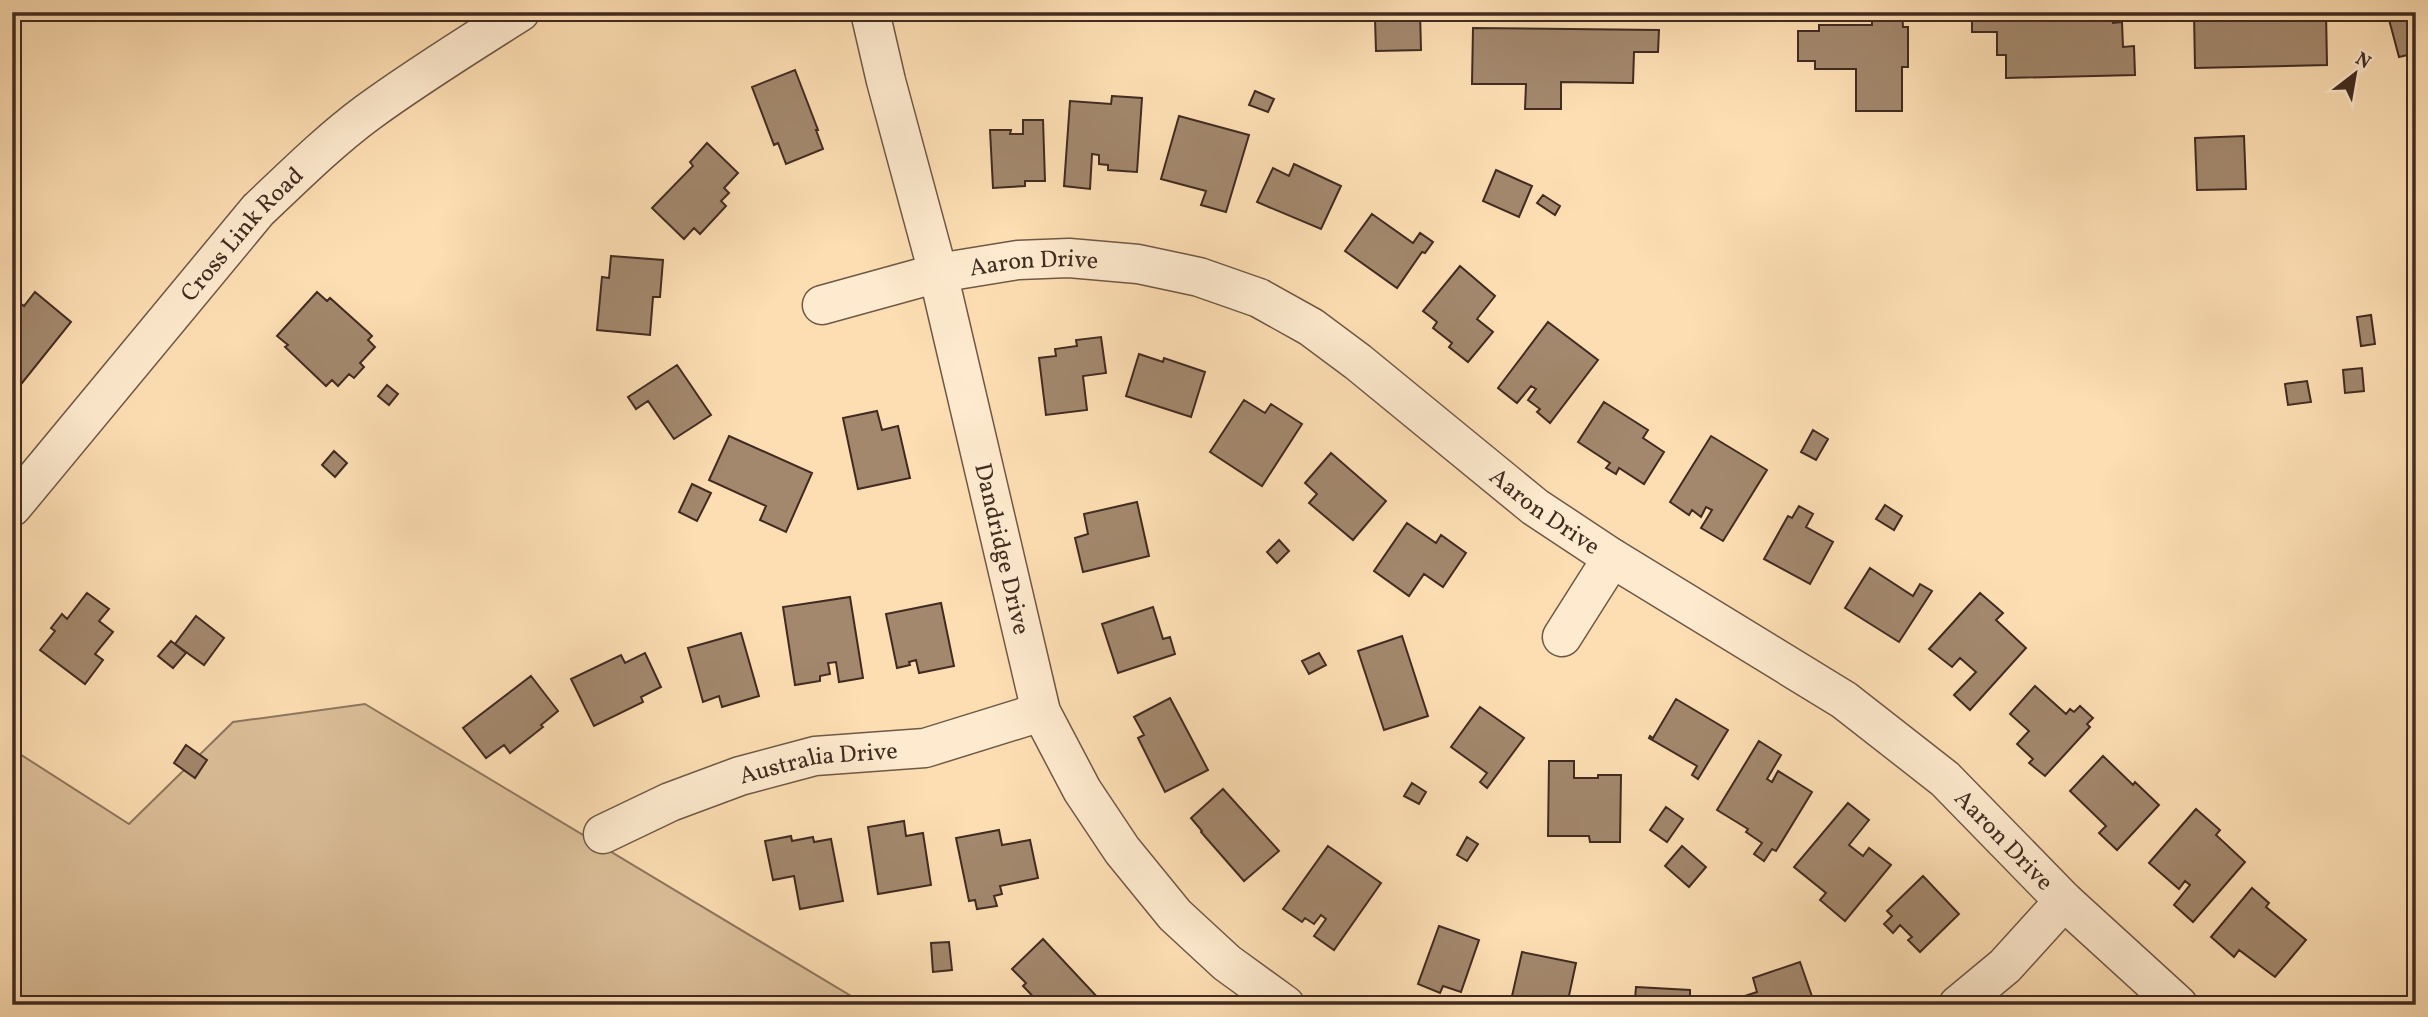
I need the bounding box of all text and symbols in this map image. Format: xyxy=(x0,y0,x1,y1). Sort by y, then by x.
north arrow xyxy=(2320,38,2390,108)
text: N xyxy=(2350,46,2376,76)
street label: Cross Link Road xyxy=(174,160,312,310)
street label: Aaron Drive xyxy=(967,243,1100,287)
street label: Dandridge Drive xyxy=(964,460,1037,638)
street label: Aaron Drive xyxy=(1481,461,1606,564)
street label: Australia Drive xyxy=(736,735,899,794)
street label: Aaron Drive xyxy=(1945,783,2060,899)

